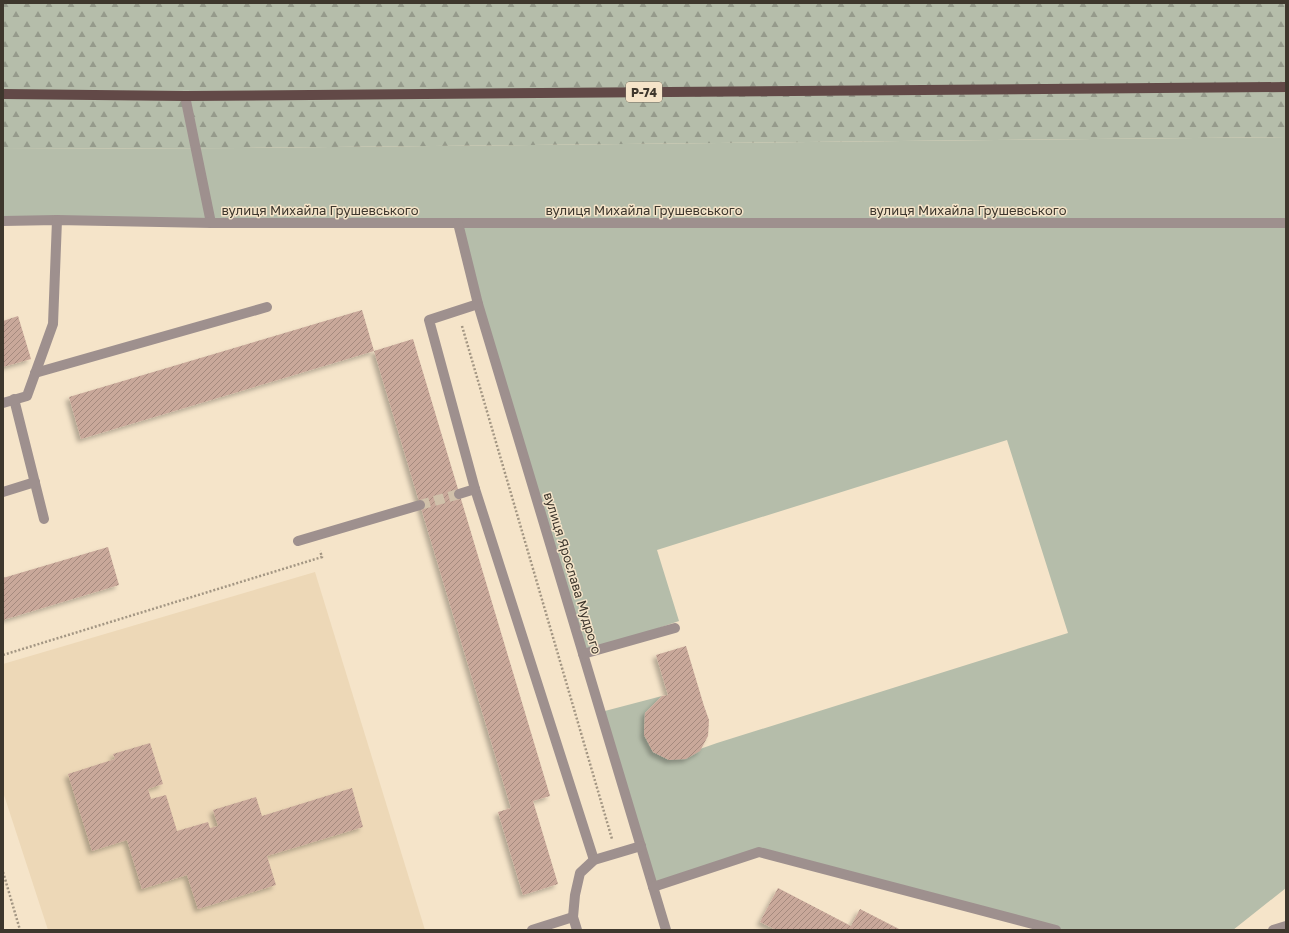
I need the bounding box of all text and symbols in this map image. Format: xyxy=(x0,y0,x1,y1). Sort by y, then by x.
road number: Р-74 xyxy=(626,82,662,102)
street label: вулиця Михайла Грушевського xyxy=(222,202,419,218)
street label: вулиця Михайла Грушевського xyxy=(546,202,743,218)
street label: вулиця Михайла Грушевського xyxy=(870,202,1067,218)
street label: вулиця Ярослава Мудрого xyxy=(541,490,605,656)

